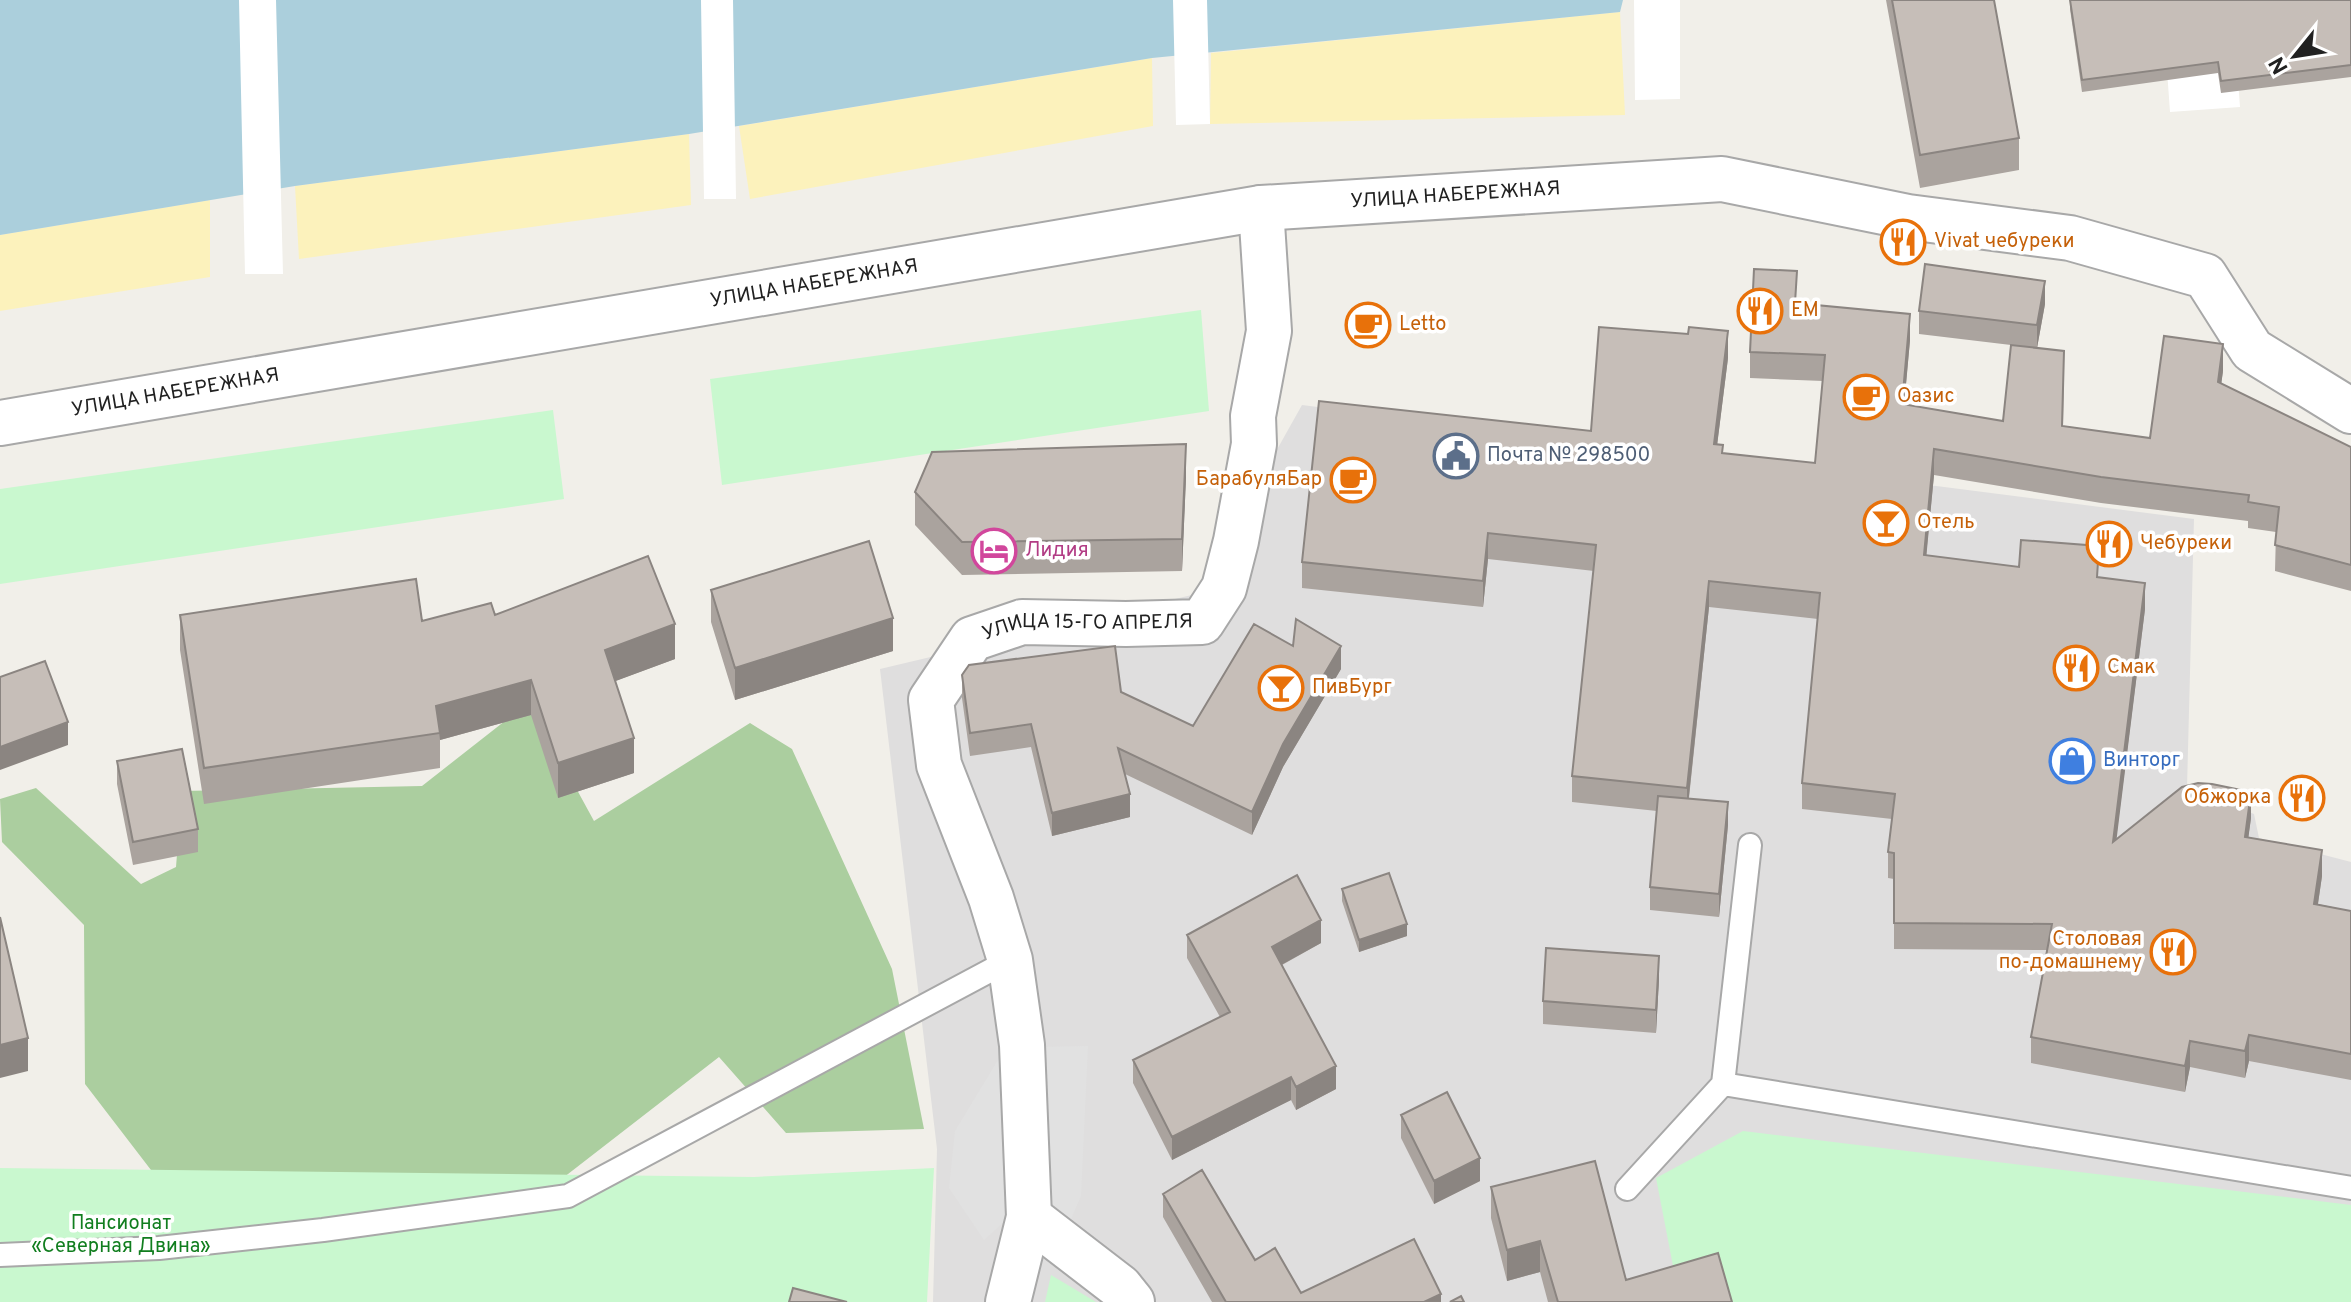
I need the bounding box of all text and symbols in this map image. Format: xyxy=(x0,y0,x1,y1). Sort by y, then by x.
north arrow xyxy=(2255,16,2335,96)
text: N xyxy=(2264,51,2295,78)
street label: УЛИЦА НАБЕРЕЖНАЯ xyxy=(1350,176,1561,215)
restaurant icon: Vivat чебуреки xyxy=(1879,218,1927,266)
place label: Vivat чебуреки xyxy=(1934,229,2074,255)
street label: УЛИЦА НАБЕРЕЖНАЯ xyxy=(708,254,920,315)
restaurant icon: ЕМ xyxy=(1736,287,1784,335)
place label: ЕМ xyxy=(1791,298,1819,324)
cafe icon: Letto xyxy=(1344,301,1392,349)
place label: Letto xyxy=(1399,312,1447,338)
street label: УЛИЦА НАБЕРЕЖНАЯ xyxy=(70,363,281,424)
cafe icon: Оазис xyxy=(1842,373,1890,421)
place label: Оазис xyxy=(1897,384,1954,410)
public building icon: Почта № 298500 xyxy=(1432,432,1480,480)
place label: Почта № 298500 xyxy=(1487,443,1650,469)
cafe icon: БарабуляБар xyxy=(1329,456,1377,504)
place label: БарабуляБар xyxy=(1196,467,1322,493)
bar icon: Отель xyxy=(1862,499,1910,547)
place label: Отель xyxy=(1917,510,1975,536)
restaurant icon: Чебуреки xyxy=(2085,520,2133,568)
hotel icon: Лидия xyxy=(970,527,1018,575)
place label: Чебуреки xyxy=(2140,531,2232,557)
place label: Лидия xyxy=(1025,538,1089,564)
street label: УЛИЦА 15-ГО АПРЕЛЯ xyxy=(979,609,1193,647)
restaurant icon: Смак xyxy=(2052,644,2100,692)
place label: Смак xyxy=(2107,655,2156,681)
bar icon: ПивБург xyxy=(1257,664,1305,712)
place label: ПивБург xyxy=(1312,675,1392,701)
shop icon: Винторг xyxy=(2048,737,2096,785)
place label: Винторг xyxy=(2103,748,2180,774)
restaurant icon: Обжорка xyxy=(2278,774,2326,822)
place label: Обжорка xyxy=(2184,785,2271,811)
place label: Столовая по-домашнему xyxy=(1999,927,2142,976)
restaurant icon: Столовая по-домашнему xyxy=(2149,928,2197,976)
park label: Пансионат «Северная Двина» xyxy=(31,1211,211,1260)

